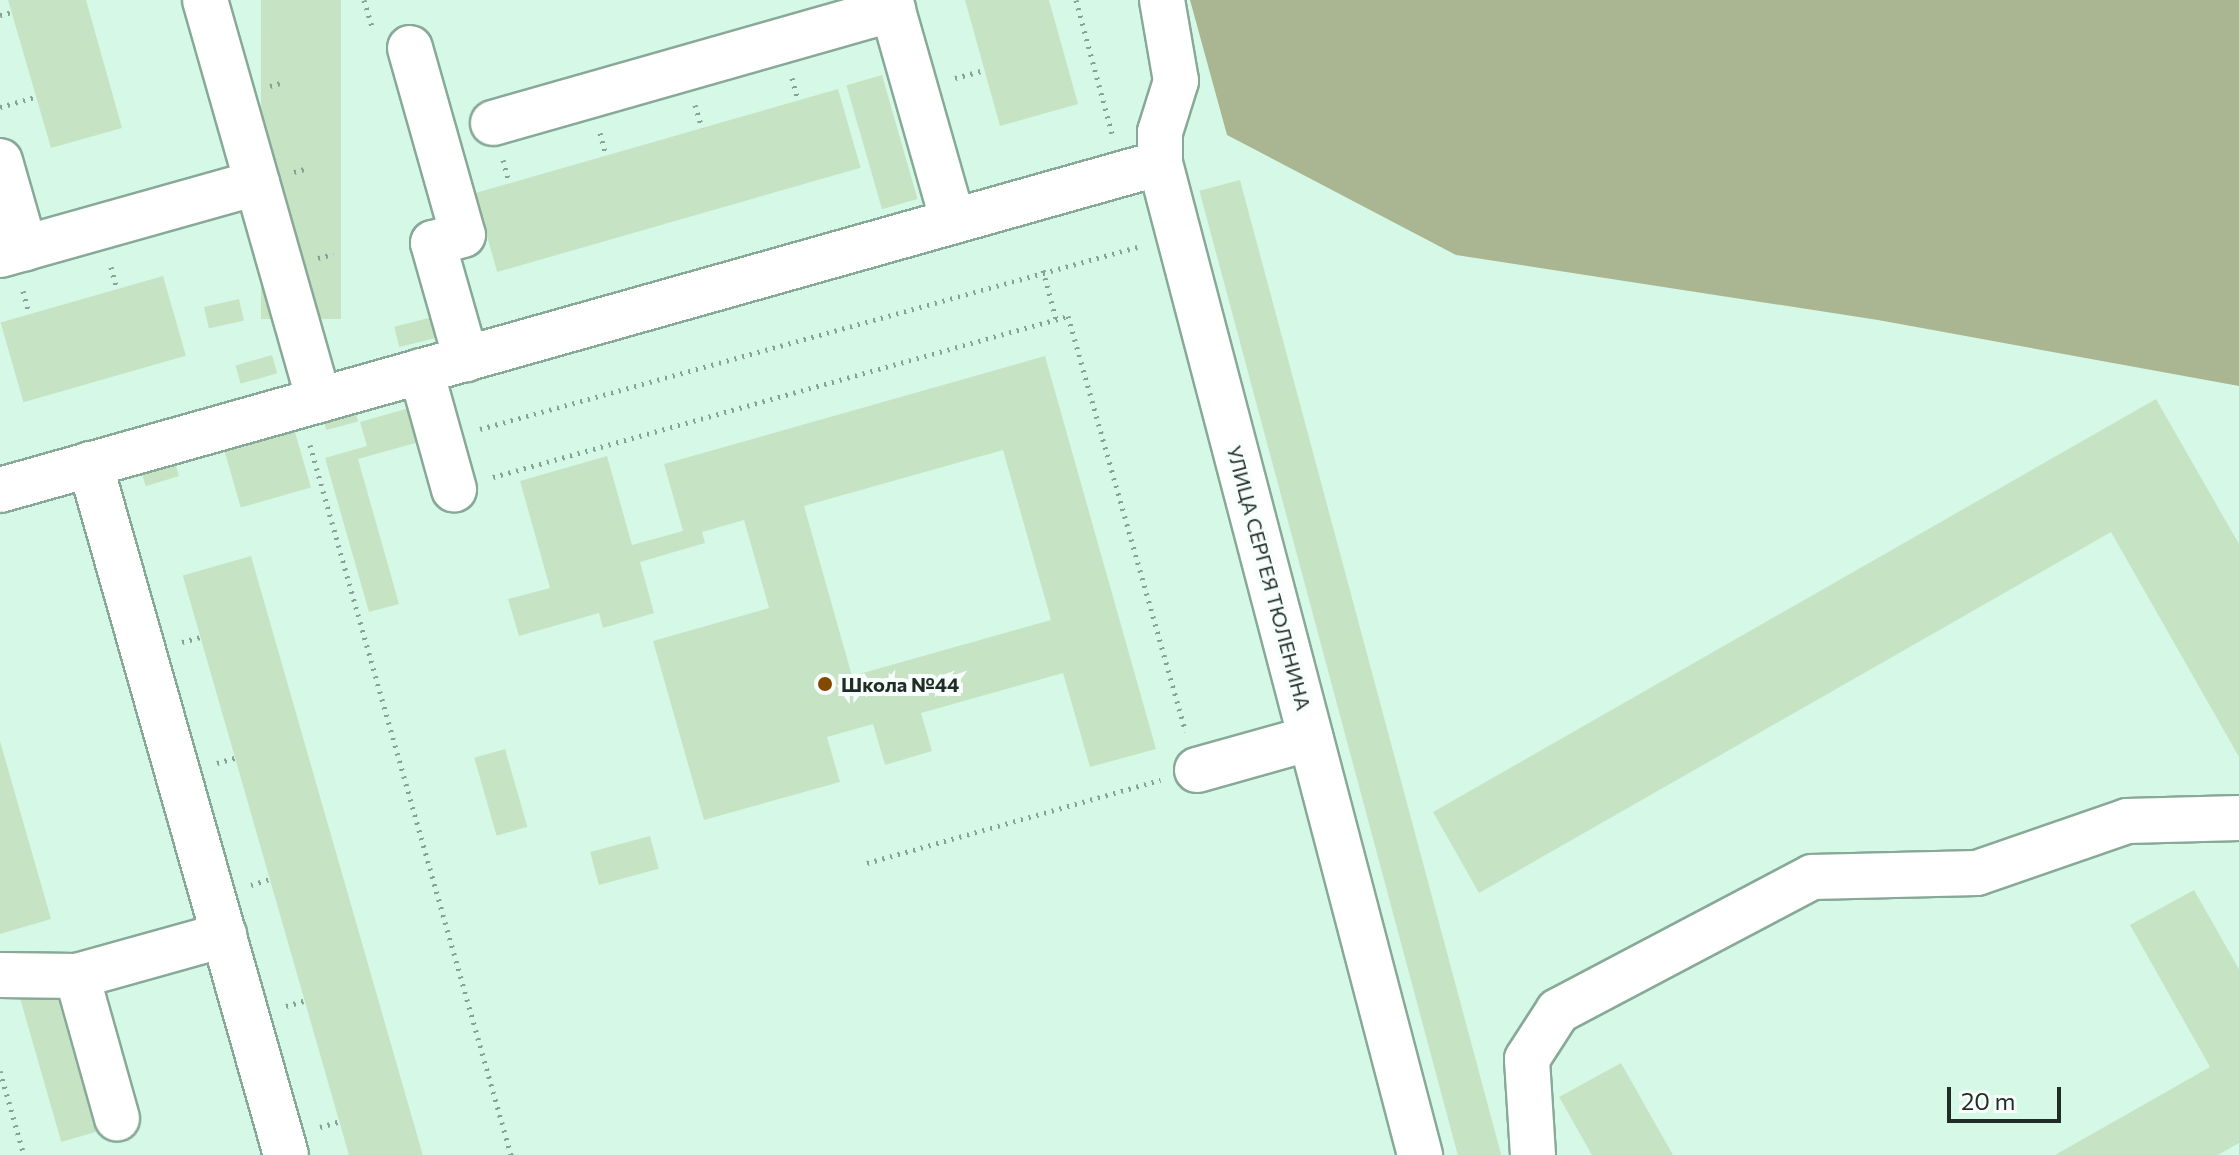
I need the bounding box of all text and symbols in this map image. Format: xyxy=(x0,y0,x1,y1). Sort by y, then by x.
street label: УЛИЦА СЕРГЕЯ ТЮЛЕНИНА xyxy=(1222,443,1316,713)
place label: Школа №44 xyxy=(841,672,959,696)
marker: Школа №44 xyxy=(816,675,834,693)
scale bar xyxy=(1951,1071,2065,1121)
text: 20 m xyxy=(1961,1086,2015,1115)

